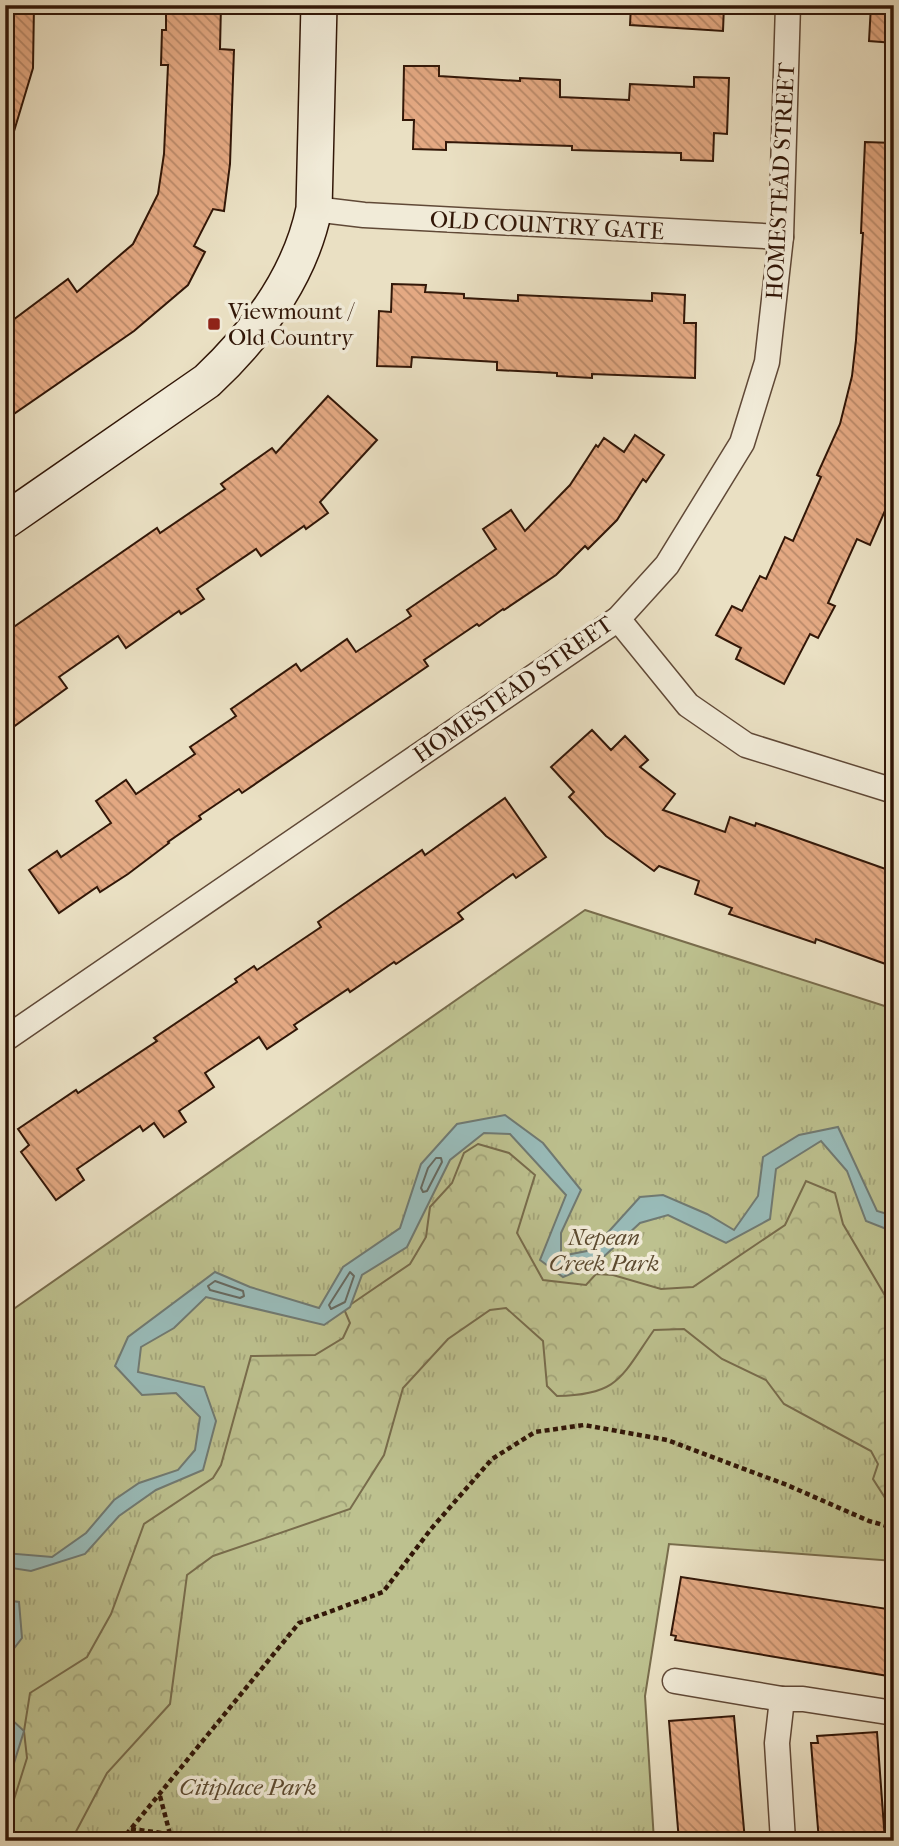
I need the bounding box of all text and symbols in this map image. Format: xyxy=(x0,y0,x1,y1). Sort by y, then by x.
street label: HOMESTEAD STREET xyxy=(761,61,800,300)
street label: OLD COUNTRY GATE xyxy=(429,206,665,245)
place label: Viewmount / Old Country xyxy=(227,298,356,351)
marker: Viewmount / Old Country xyxy=(206,316,222,332)
street label: HOMESTEAD STREET xyxy=(408,610,619,769)
park label: Nepean Creek Park xyxy=(549,1224,659,1277)
park label: Citiplace Park xyxy=(179,1774,317,1801)

